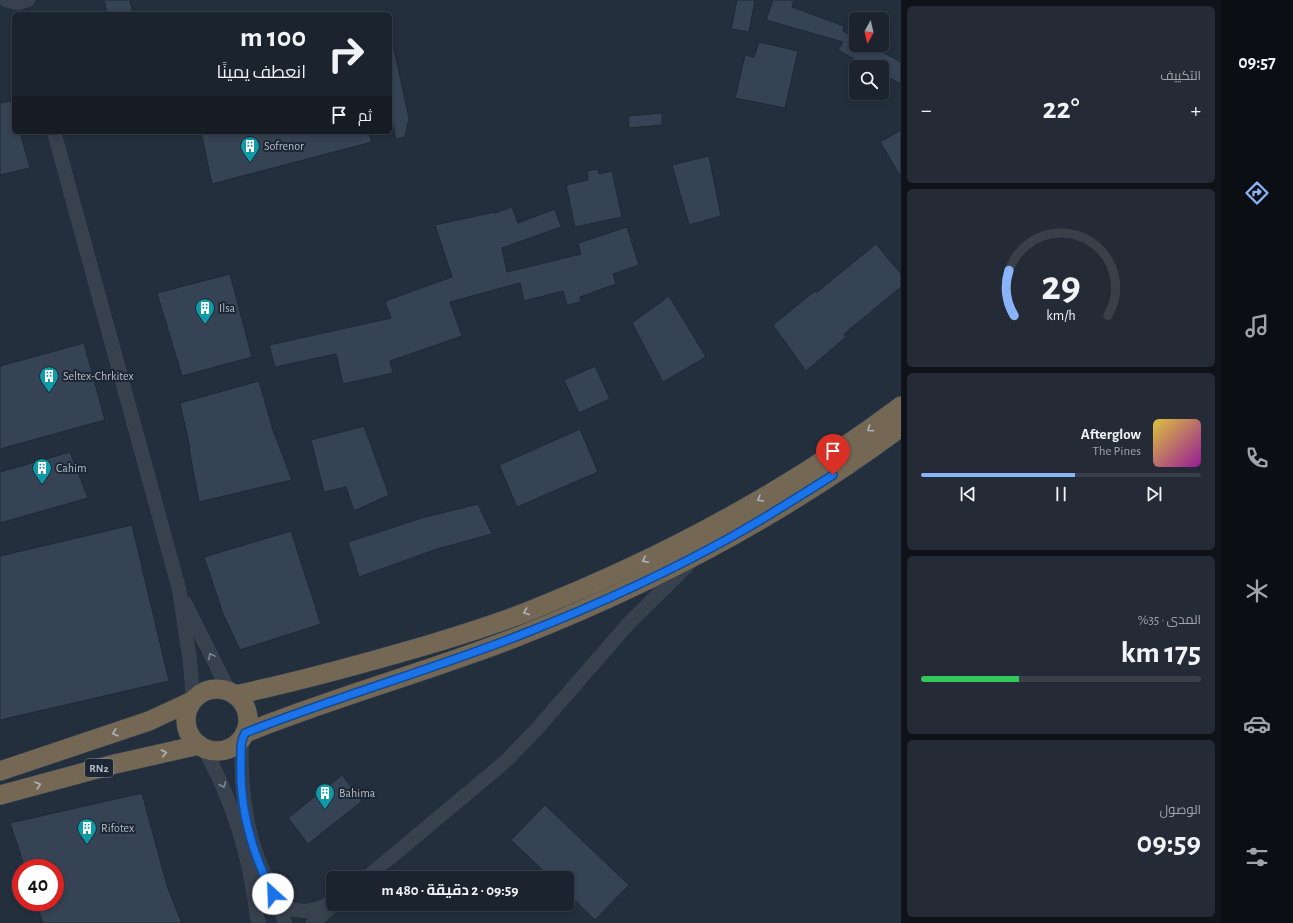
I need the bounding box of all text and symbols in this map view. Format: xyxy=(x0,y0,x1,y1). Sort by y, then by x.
north arrow xyxy=(849,12,889,52)
map controls xyxy=(849,12,889,100)
text: 100 m xyxy=(240,24,306,52)
icon: right xyxy=(320,28,372,80)
text: 09:57 xyxy=(1238,54,1276,72)
button: search xyxy=(849,60,889,100)
text: انعطف يمينًا xyxy=(217,64,306,82)
text: التكييف xyxy=(1160,70,1201,83)
text: 22° xyxy=(1042,94,1080,124)
text: − xyxy=(921,99,932,121)
text: + xyxy=(1190,99,1201,121)
icon: arrive xyxy=(328,104,350,126)
text: ثم xyxy=(358,109,372,124)
building icon: Sofrenor xyxy=(239,135,261,163)
place label: Sofrenor xyxy=(264,140,304,152)
icon: directions xyxy=(1243,179,1271,207)
text: 29 xyxy=(1041,266,1081,307)
building icon: Ilsa xyxy=(194,297,216,325)
place label: Ilsa xyxy=(219,302,236,314)
text: km/h xyxy=(1046,309,1076,323)
icon: music xyxy=(1243,312,1271,340)
building icon: Seltex-Chrkitex xyxy=(38,365,60,393)
place label: Seltex-Chrkitex xyxy=(63,370,134,382)
one-way arrow xyxy=(867,424,874,431)
text: Afterglow xyxy=(1081,427,1141,442)
pin xyxy=(816,434,850,475)
icon: arrive xyxy=(822,440,844,462)
icon: phone xyxy=(1243,444,1271,472)
text: The Pines xyxy=(1092,445,1141,458)
building icon: Cahim xyxy=(31,457,53,485)
place label: Cahim xyxy=(56,462,87,474)
icon: previous xyxy=(957,483,979,505)
icon: pause xyxy=(1050,483,1072,505)
icon: next xyxy=(1143,483,1165,505)
one-way arrow xyxy=(757,494,764,501)
one-way arrow xyxy=(642,555,650,563)
icon: climate xyxy=(1243,577,1271,605)
one-way arrow xyxy=(523,608,530,616)
text: المدى · 35% xyxy=(1138,614,1201,627)
text: 175 km xyxy=(1121,638,1201,668)
one-way arrow xyxy=(208,653,216,660)
icon: car xyxy=(1243,710,1271,738)
one-way arrow xyxy=(112,728,119,737)
one-way arrow xyxy=(160,750,167,758)
road number: RN2 xyxy=(85,759,113,777)
one-way arrow xyxy=(34,781,41,790)
one-way arrow xyxy=(218,781,226,788)
building icon: Bahima xyxy=(314,782,336,810)
place label: Bahima xyxy=(339,787,376,799)
text: الوصول xyxy=(1160,804,1201,817)
building icon: Rifotex xyxy=(76,817,98,845)
place label: Rifotex xyxy=(101,822,134,834)
text: 09:59 xyxy=(1137,828,1201,858)
icon: filters xyxy=(1243,843,1271,871)
speed limit sign: 40 xyxy=(12,859,64,911)
position arrow xyxy=(252,873,294,915)
text: 09:59 · 2 دقيقة · 480 m xyxy=(381,883,519,898)

